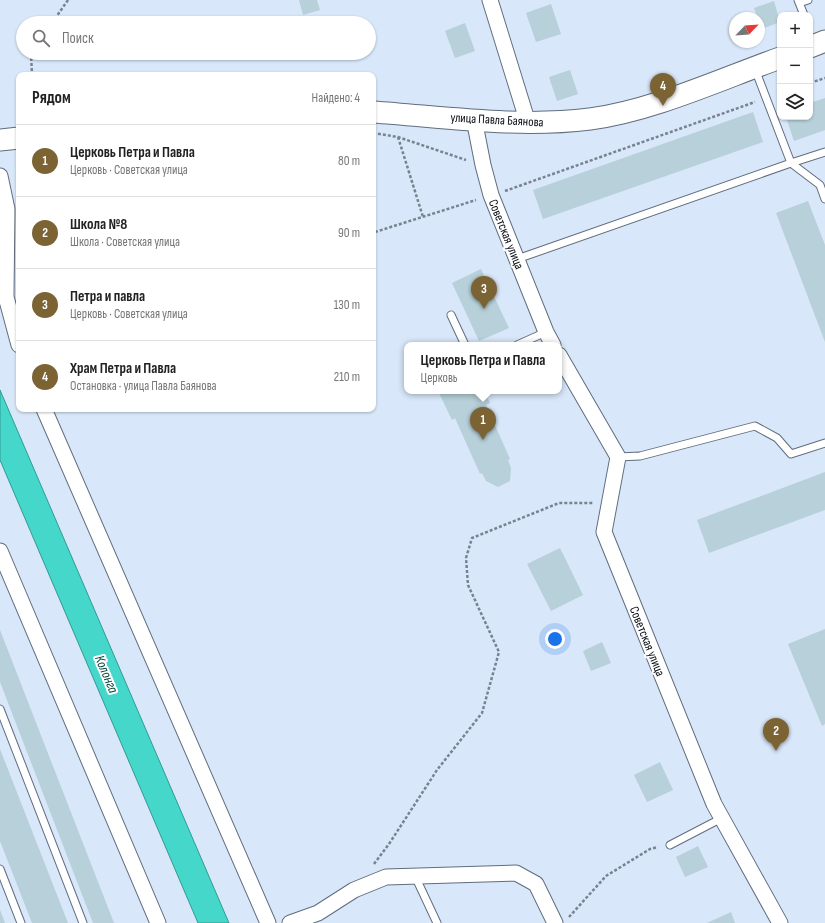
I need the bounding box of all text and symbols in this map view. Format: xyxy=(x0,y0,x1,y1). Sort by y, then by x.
north arrow xyxy=(729,12,765,48)
map controls xyxy=(777,12,813,120)
button: + xyxy=(777,12,813,48)
search box xyxy=(16,16,376,60)
icon: search xyxy=(30,27,52,49)
text: Поиск xyxy=(62,29,94,48)
button: − xyxy=(777,48,813,84)
pin: 4 xyxy=(650,73,676,106)
button: layers xyxy=(777,84,813,120)
text: Рядом xyxy=(32,88,71,108)
text: Найдено: 4 xyxy=(312,90,360,106)
street label: улица Павла Баянова xyxy=(450,110,544,130)
text: Церковь Петра и Павла xyxy=(70,143,195,162)
text: 1 xyxy=(42,153,48,169)
text: 80 m xyxy=(338,153,360,169)
text: Церковь · Советская улица xyxy=(70,162,188,178)
street label: Советская улица xyxy=(485,197,527,272)
text: Школа №8 xyxy=(70,215,127,234)
text: 2 xyxy=(42,225,48,241)
text: 90 m xyxy=(338,225,360,241)
text: Школа · Советская улица xyxy=(70,234,180,250)
pin: 3 xyxy=(471,276,497,309)
text: Петра и павла xyxy=(70,287,145,306)
text: 3 xyxy=(42,297,48,313)
text: 130 m xyxy=(334,297,360,313)
text: Церковь · Советская улица xyxy=(70,306,188,322)
popup xyxy=(404,342,562,394)
text: Церковь Петра и Павла xyxy=(421,351,545,370)
text: Храм Петра и Павла xyxy=(70,359,176,378)
text: 4 xyxy=(42,369,48,385)
text: 210 m xyxy=(334,369,360,385)
text: Церковь xyxy=(421,370,458,386)
text: Остановка · улица Павла Баянова xyxy=(70,378,217,394)
pin: 1 xyxy=(470,407,496,440)
street label: Советская улица xyxy=(626,604,668,679)
your location xyxy=(545,629,565,649)
water label: Колонга xyxy=(91,653,122,696)
pin: 2 xyxy=(763,718,789,751)

